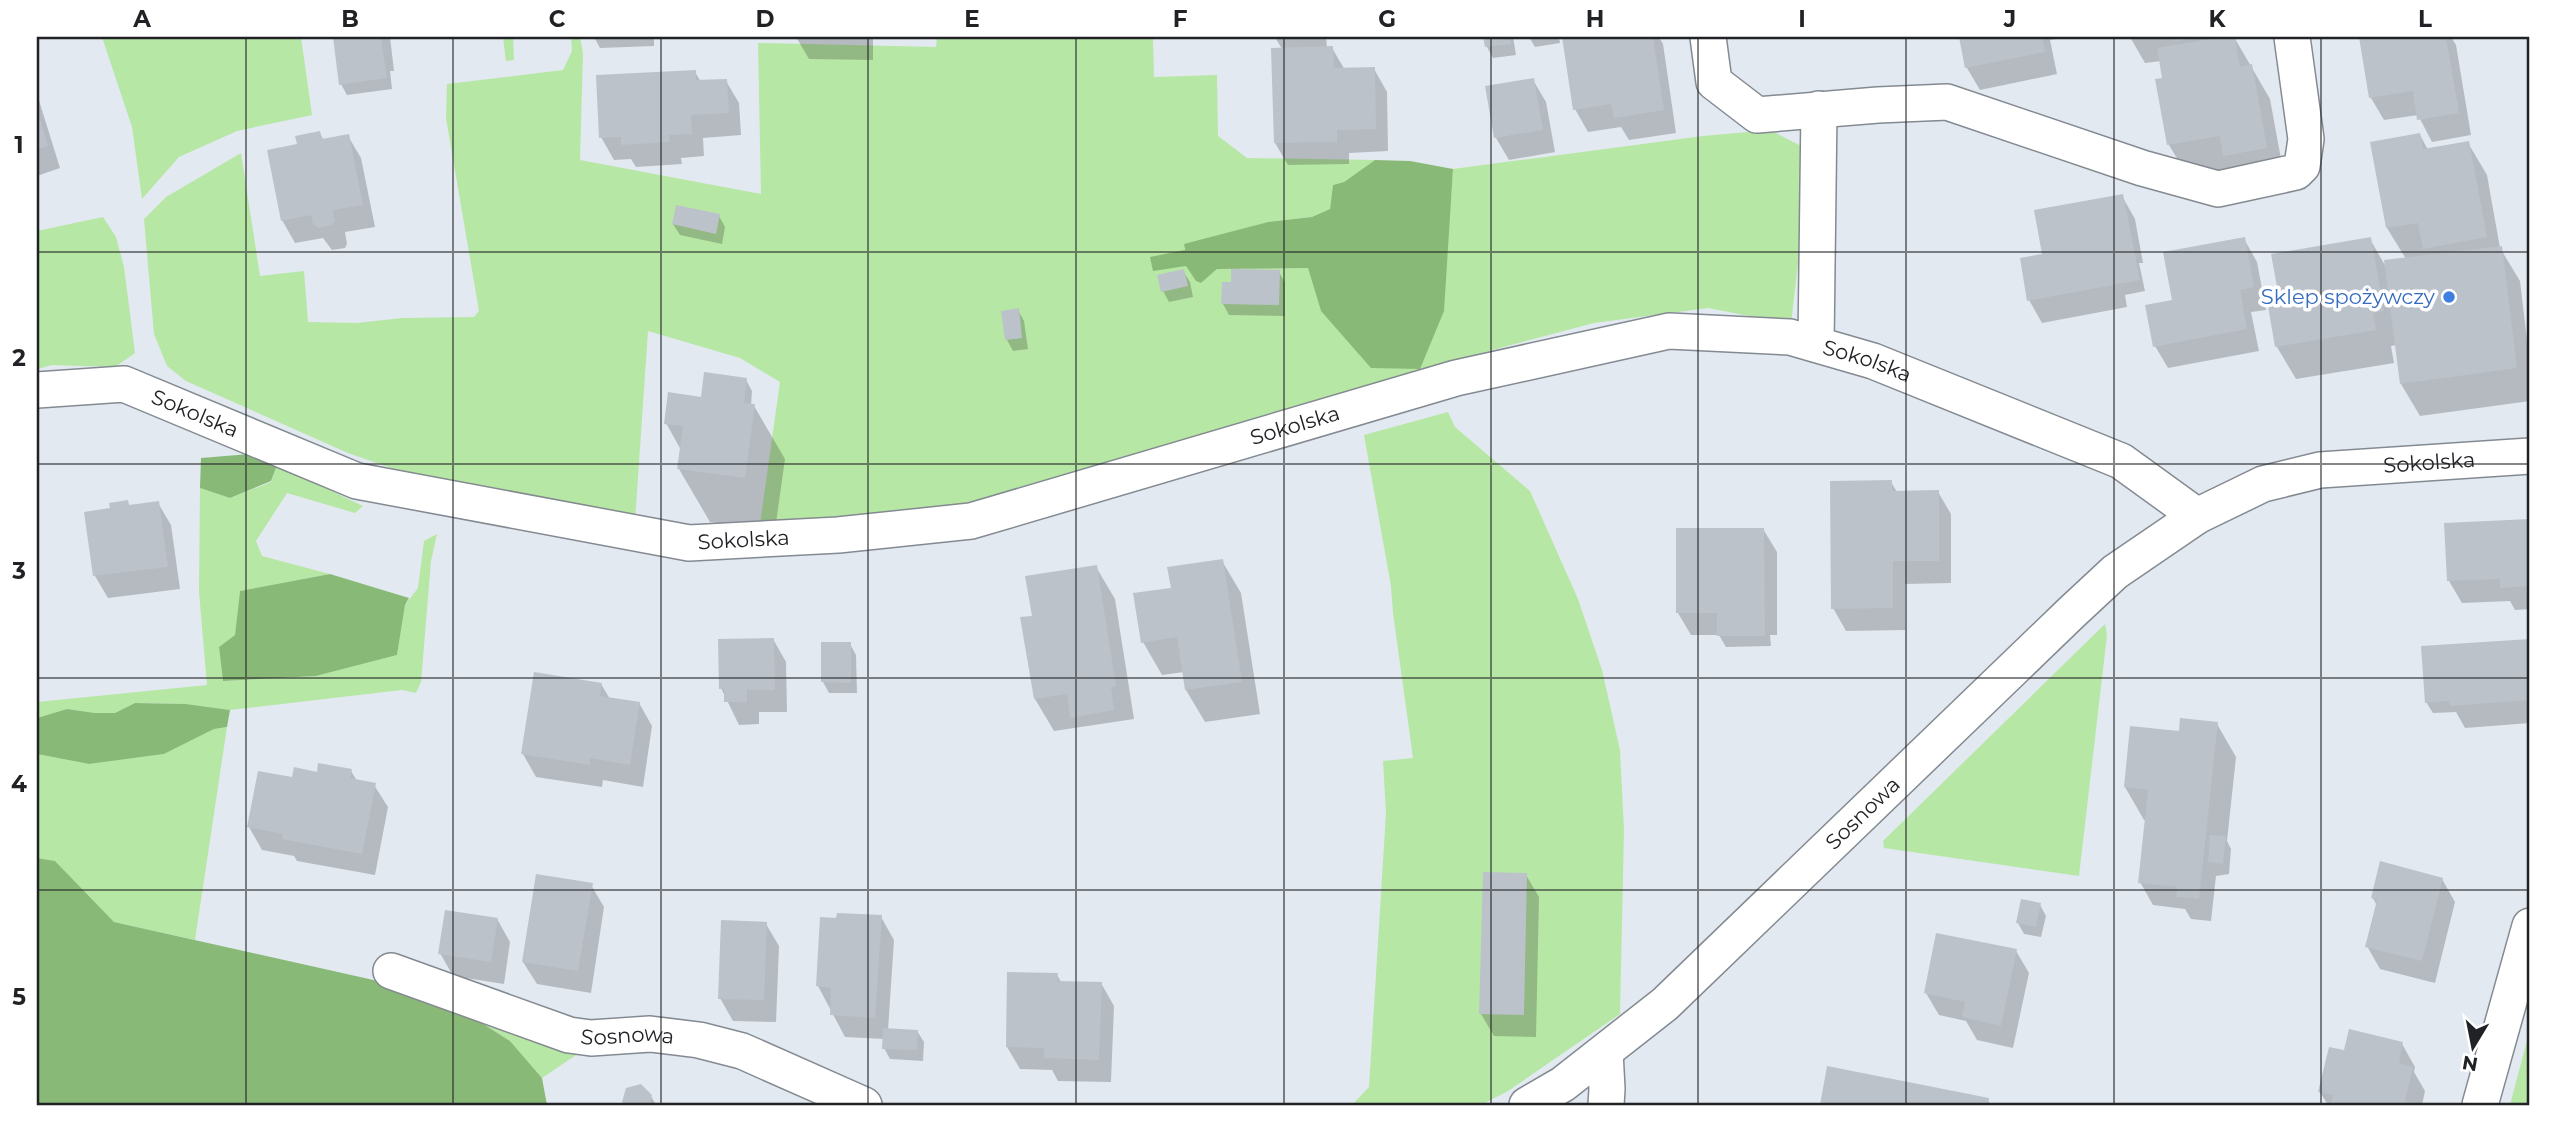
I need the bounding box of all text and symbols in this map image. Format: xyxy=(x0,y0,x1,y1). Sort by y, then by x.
text: A xyxy=(132,5,151,33)
text: B xyxy=(341,5,359,33)
text: C xyxy=(549,5,566,33)
text: D xyxy=(756,5,775,33)
text: E xyxy=(964,5,980,33)
text: F xyxy=(1173,5,1188,33)
text: G xyxy=(1378,5,1396,33)
text: H xyxy=(1586,5,1604,33)
text: I xyxy=(1798,5,1806,33)
text: J xyxy=(2003,5,2016,33)
text: K xyxy=(2208,5,2226,33)
text: L xyxy=(2418,5,2432,33)
text: 1 xyxy=(14,131,24,159)
place label: Sklep spożywczy xyxy=(2261,284,2436,309)
marker: Sklep spożywczy xyxy=(2441,289,2457,305)
street label: Sokolska xyxy=(1820,334,1915,387)
text: 2 xyxy=(12,344,26,372)
street label: Sokolska xyxy=(148,384,242,442)
street label: Sokolska xyxy=(1247,400,1342,450)
street label: Sokolska xyxy=(2383,447,2476,478)
street label: Sokolska xyxy=(697,525,790,555)
text: 3 xyxy=(11,557,26,585)
text: 4 xyxy=(11,770,27,798)
street label: Sosnowa xyxy=(1820,772,1905,855)
text: 5 xyxy=(12,983,26,1011)
north arrow xyxy=(2438,1012,2508,1082)
street label: Sosnowa xyxy=(579,1020,676,1050)
text: N xyxy=(2461,1051,2480,1076)

